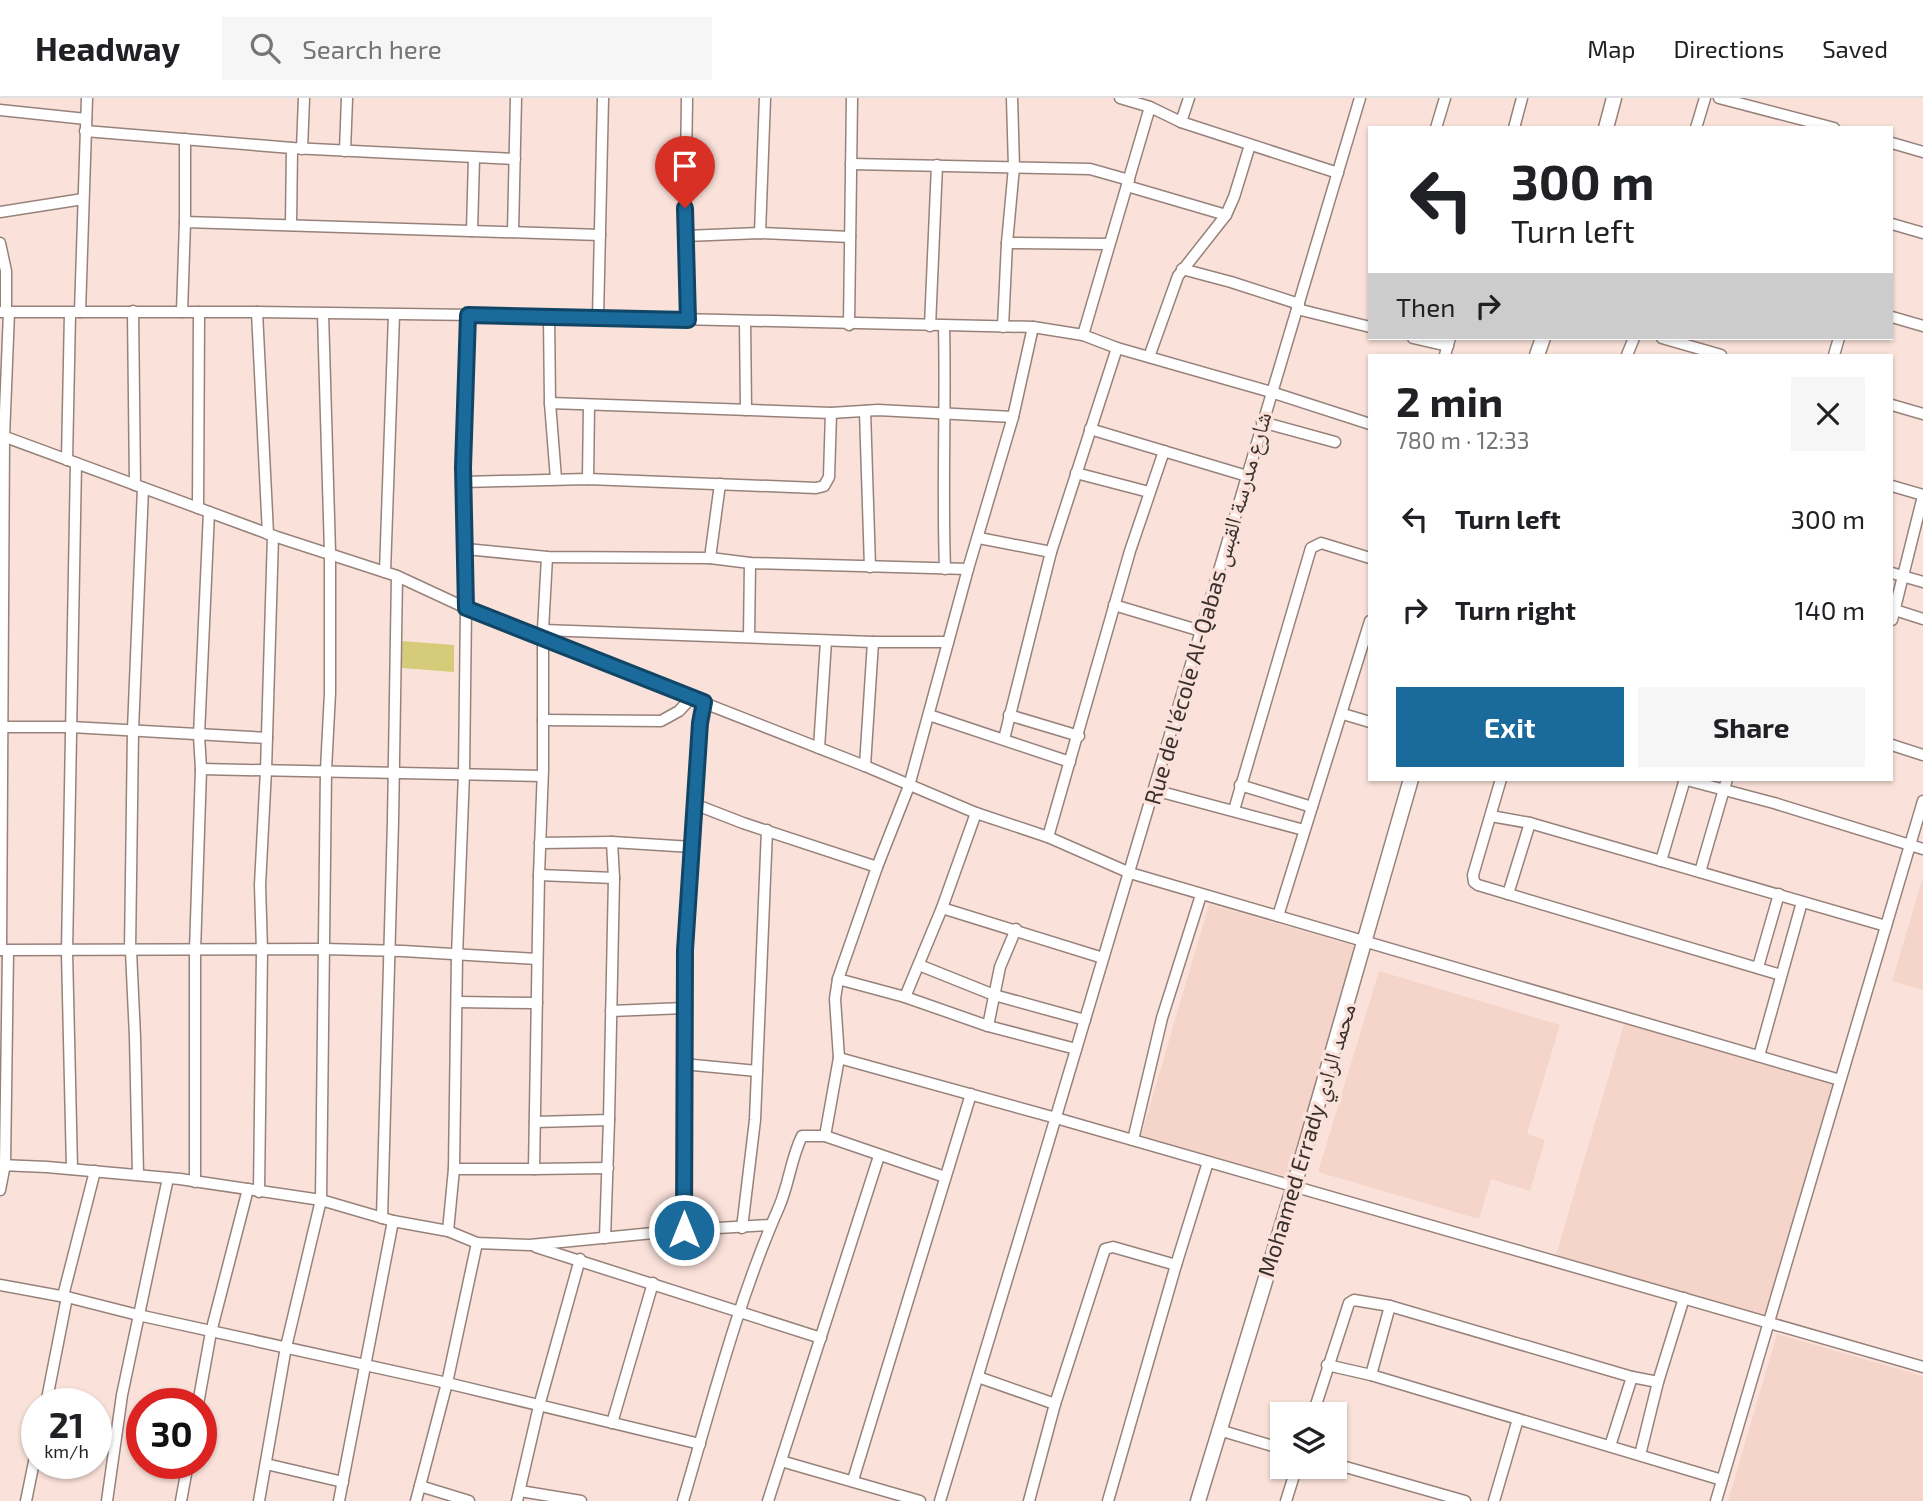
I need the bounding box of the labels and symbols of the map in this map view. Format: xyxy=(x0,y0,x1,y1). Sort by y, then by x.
pin xyxy=(655,136,715,208)
street label: Rue de l'école Al-Qabas شارع مدرسة القبس xyxy=(1137,408,1279,808)
street label: Mohamed Errady محمد الرادي xyxy=(1251,1000,1367,1282)
position arrow xyxy=(647,1193,721,1267)
speed limit sign: 30 xyxy=(126,1388,217,1479)

